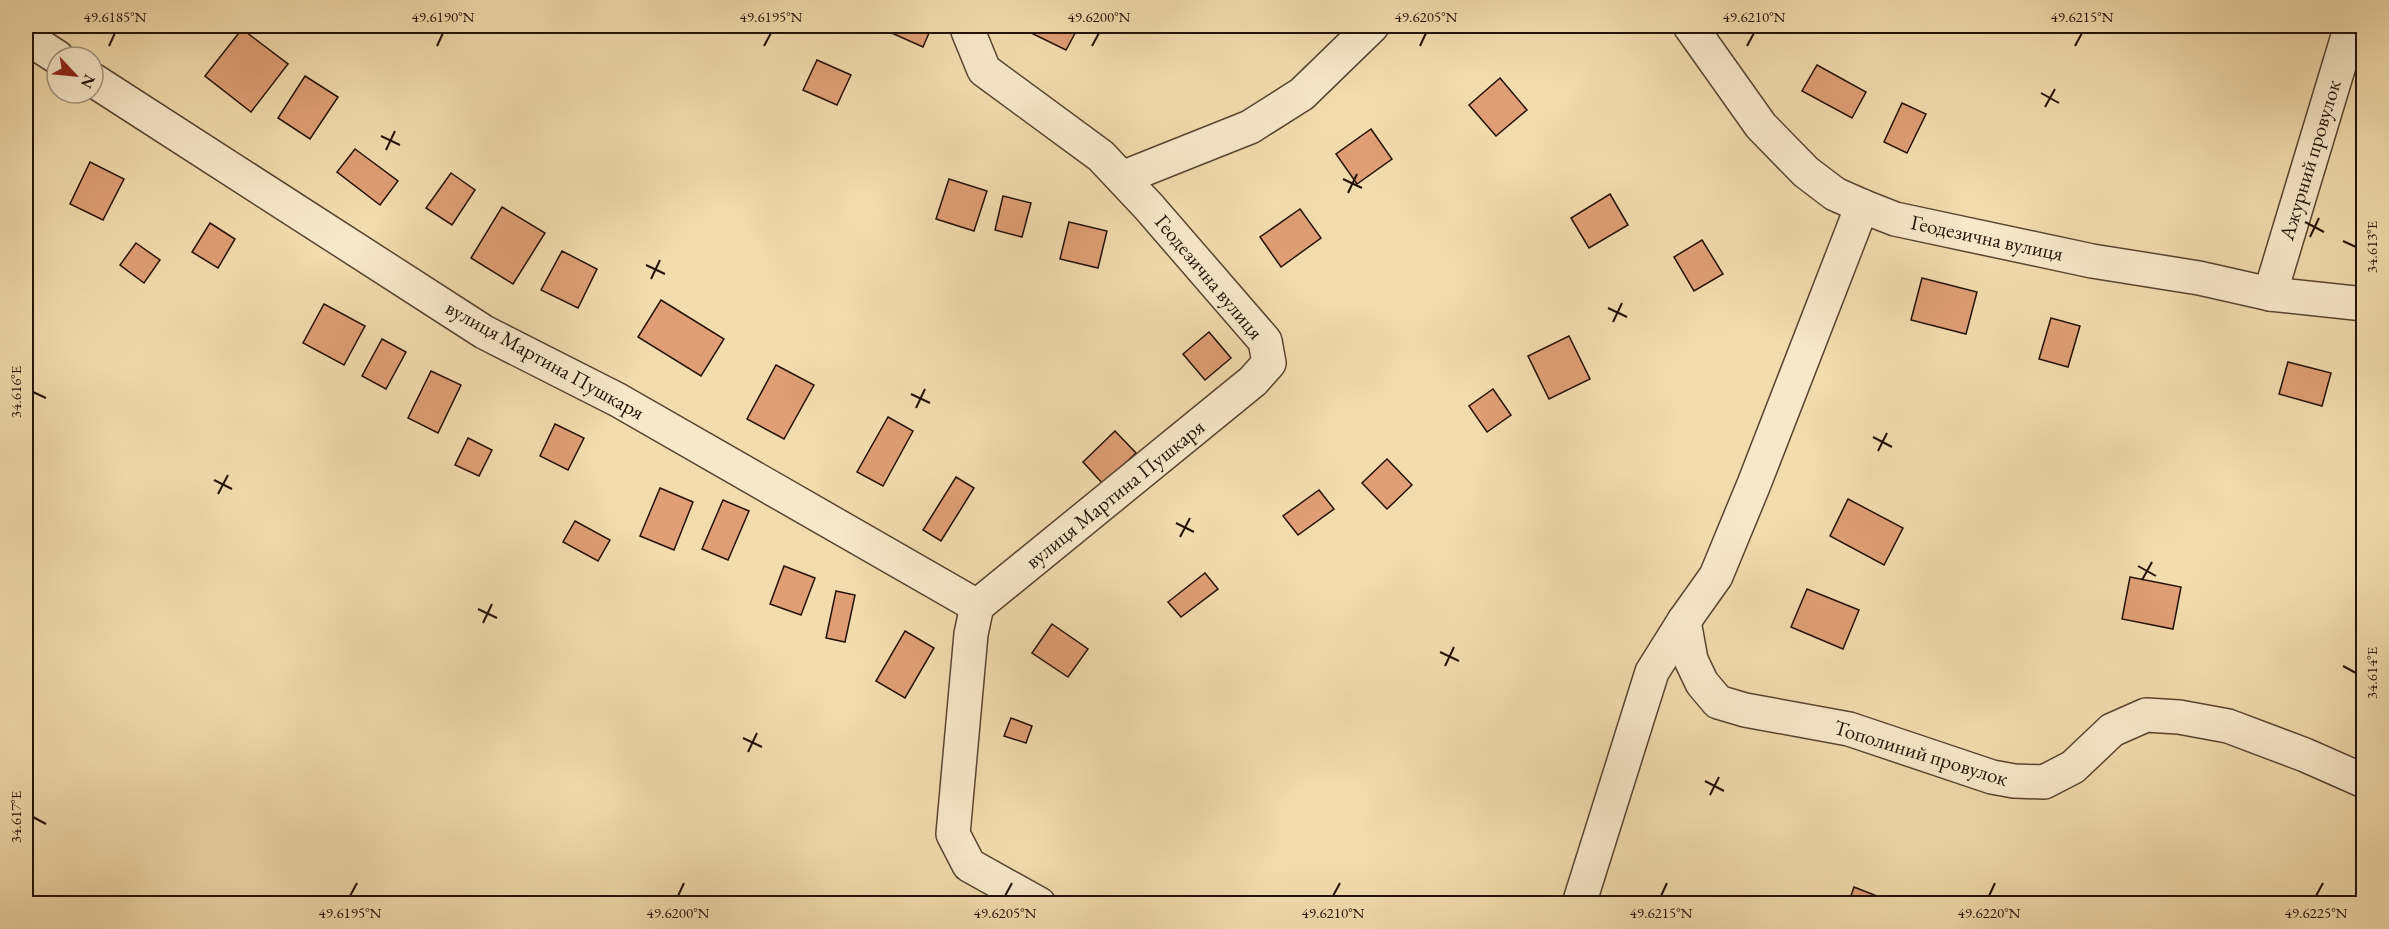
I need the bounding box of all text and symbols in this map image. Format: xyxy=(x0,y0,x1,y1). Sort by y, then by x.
text: 49.6185°N xyxy=(84,7,147,26)
text: 49.6190°N xyxy=(412,7,475,26)
text: 49.6195°N xyxy=(740,7,803,26)
text: 49.6200°N xyxy=(1068,7,1131,26)
text: 49.6205°N xyxy=(1395,7,1458,26)
text: 49.6210°N xyxy=(1723,7,1786,26)
text: 49.6215°N xyxy=(2051,7,2114,26)
north arrow xyxy=(45,45,105,105)
text: N xyxy=(76,71,100,92)
street label: Ажурний провулок xyxy=(2272,76,2347,244)
street label: Геодезична вулиця xyxy=(1908,208,2066,267)
street label: Геодезична вулиця xyxy=(1149,209,1270,345)
text: 34.613°E xyxy=(2362,220,2381,273)
street label: вулиця Мартина Пушкаря xyxy=(441,294,649,425)
text: 34.616°E xyxy=(6,365,25,418)
street label: вулиця Мартина Пушкаря xyxy=(1020,413,1210,574)
text: 34.614°E xyxy=(2362,646,2381,699)
street label: Тополиний провулок xyxy=(1831,713,2012,792)
text: 34.617°E xyxy=(6,790,25,843)
text: 49.6195°N xyxy=(319,903,382,922)
text: 49.6200°N xyxy=(647,903,710,922)
text: 49.6205°N xyxy=(974,903,1037,922)
text: 49.6210°N xyxy=(1302,903,1365,922)
text: 49.6215°N xyxy=(1630,903,1693,922)
text: 49.6220°N xyxy=(1958,903,2021,922)
text: 49.6225°N xyxy=(2285,903,2348,922)

